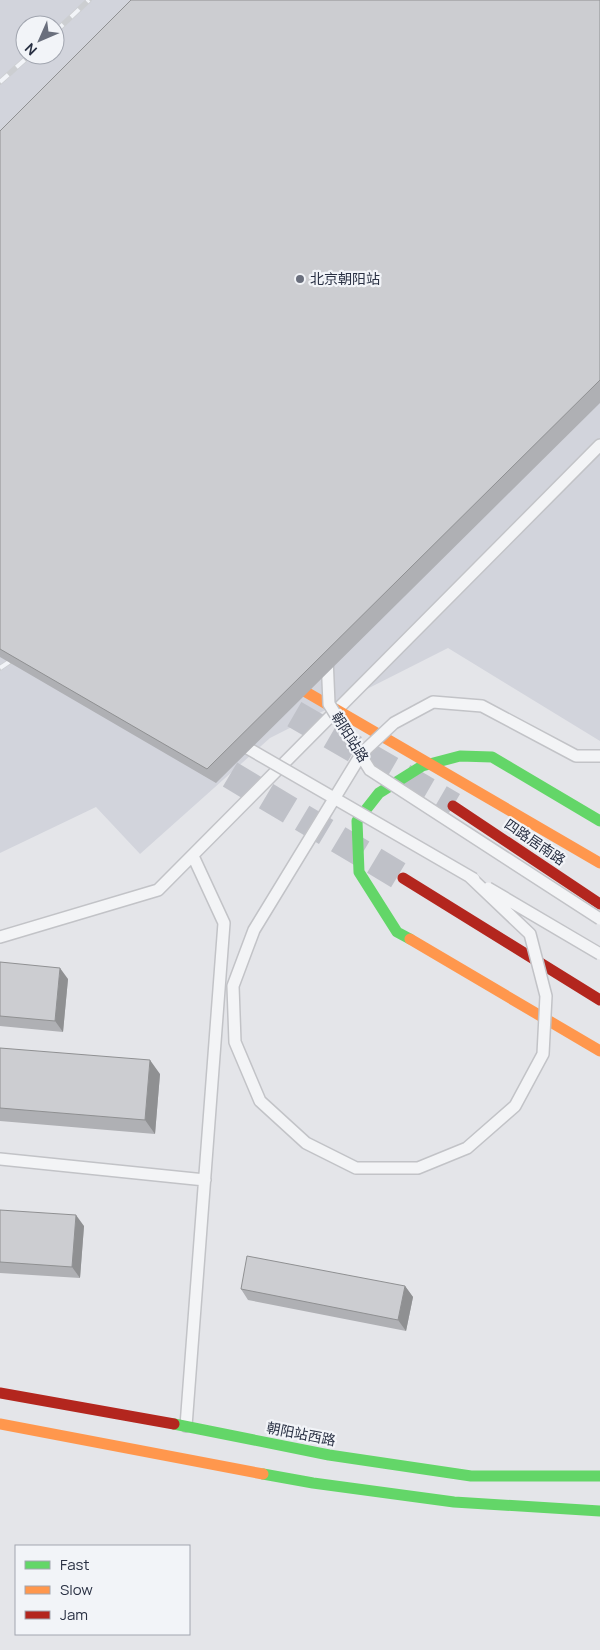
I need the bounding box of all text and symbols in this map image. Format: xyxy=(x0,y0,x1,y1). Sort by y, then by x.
north arrow xyxy=(15,15,65,65)
text: N xyxy=(20,39,41,60)
place label: 北京朝阳站 xyxy=(310,269,380,288)
marker: 北京朝阳站 xyxy=(294,273,306,285)
street label: 朝阳站路 xyxy=(328,708,373,766)
street label: 四路居南路 xyxy=(501,814,570,869)
street label: 朝阳站西路 xyxy=(265,1418,337,1450)
legend xyxy=(15,1545,190,1635)
text: Fast xyxy=(60,1554,89,1575)
text: Slow xyxy=(60,1579,93,1600)
text: Jam xyxy=(60,1604,88,1625)

